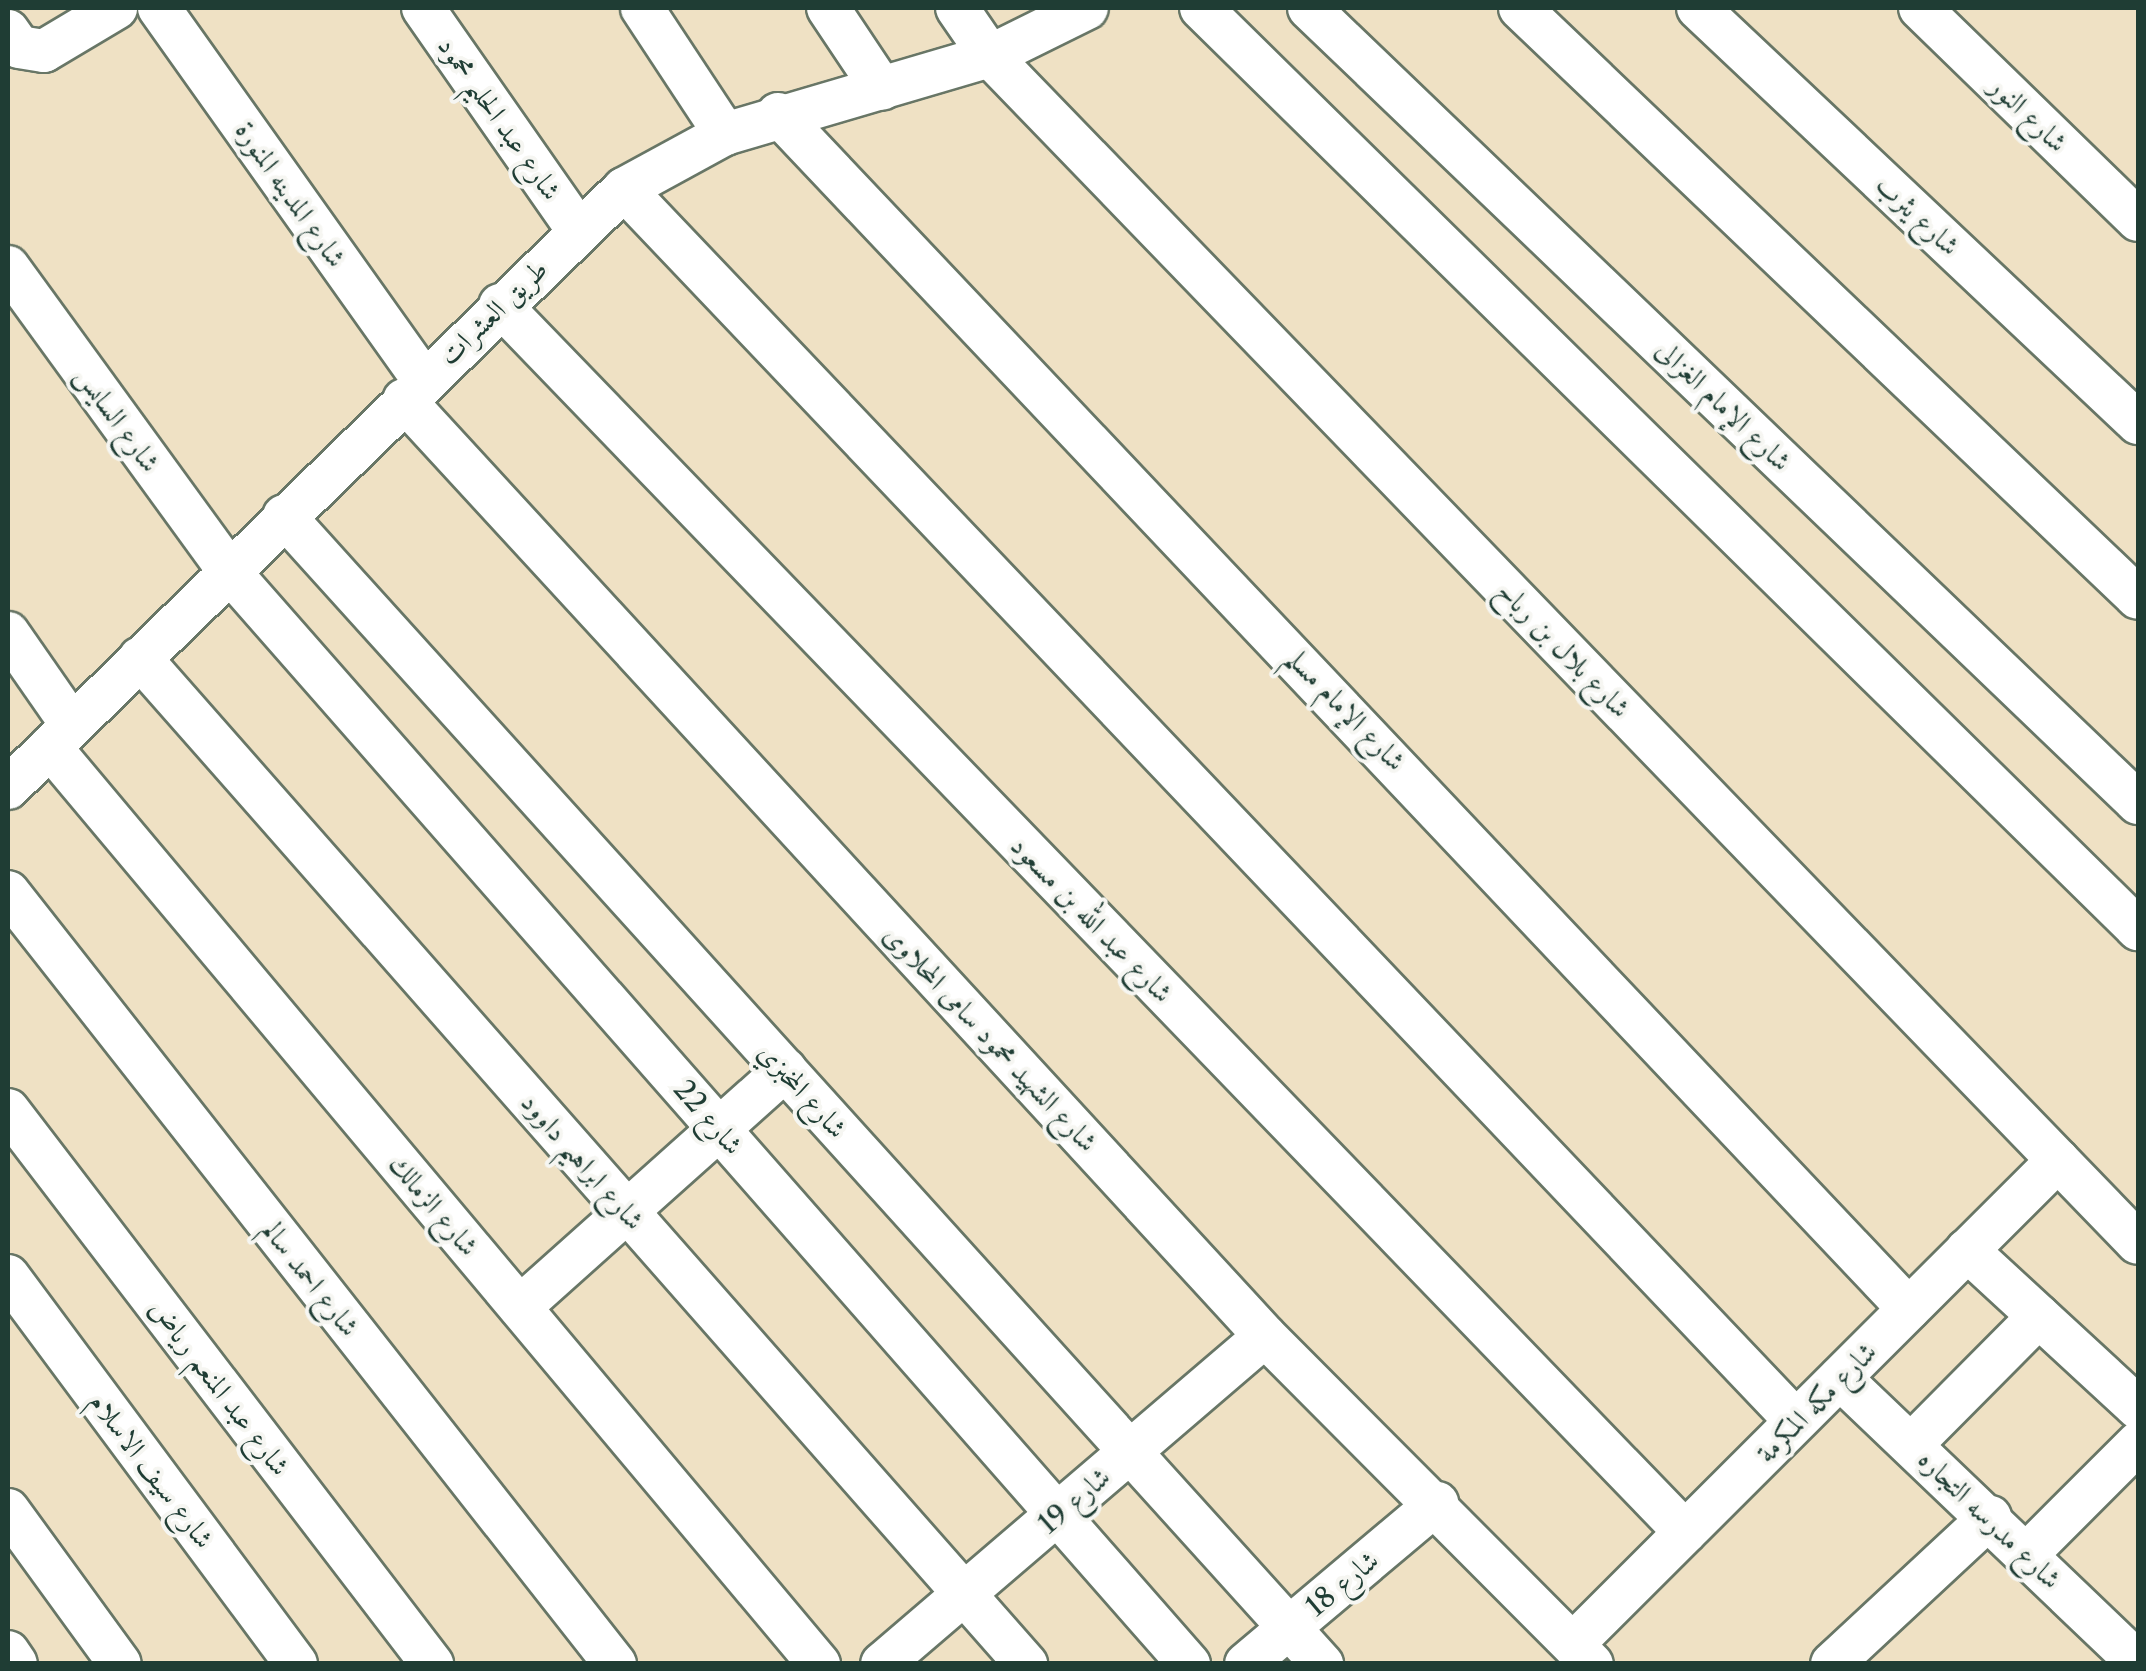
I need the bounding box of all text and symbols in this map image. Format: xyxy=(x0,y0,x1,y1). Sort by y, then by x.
street label: شارع عبد الحليم محمود xyxy=(431,30,569,206)
street label: شارع النور xyxy=(1983,69,2075,159)
street label: شارع المدينه المنورة xyxy=(228,115,354,273)
street label: شارع يثرب xyxy=(1869,168,1967,262)
street label: طريق العشرات xyxy=(432,252,554,372)
street label: شارع الإمام الغزالى xyxy=(1650,332,1798,478)
street label: شارع السايس xyxy=(68,360,168,478)
street label: شارع بلال بن رباح xyxy=(1490,574,1638,724)
street label: شارع الإمام مسلم xyxy=(1279,641,1413,777)
street label: شارع عبد الله بن مسعود xyxy=(1004,829,1180,1009)
street label: شارع الشهيد محمود سامى المحلاوى xyxy=(877,918,1105,1158)
street label: شارع المخبزي xyxy=(751,1035,855,1145)
street label: شارع 22 xyxy=(667,1073,751,1161)
street label: شارع ابراهيم داوود xyxy=(514,1085,652,1237)
street label: شارع الزمالك xyxy=(382,1148,486,1262)
street label: شارع احمد سالم xyxy=(255,1213,367,1343)
street label: شارع عبد المنعم رياض xyxy=(143,1292,297,1482)
street label: شارع مكه المكرمة xyxy=(1749,1335,1883,1469)
street label: شارع سيف الاسلام xyxy=(83,1385,221,1555)
street label: شارع مدرسه التجاره xyxy=(1911,1442,2069,1596)
street label: شارع 19 xyxy=(1031,1460,1117,1540)
street label: شارع 18 xyxy=(1299,1543,1385,1623)

